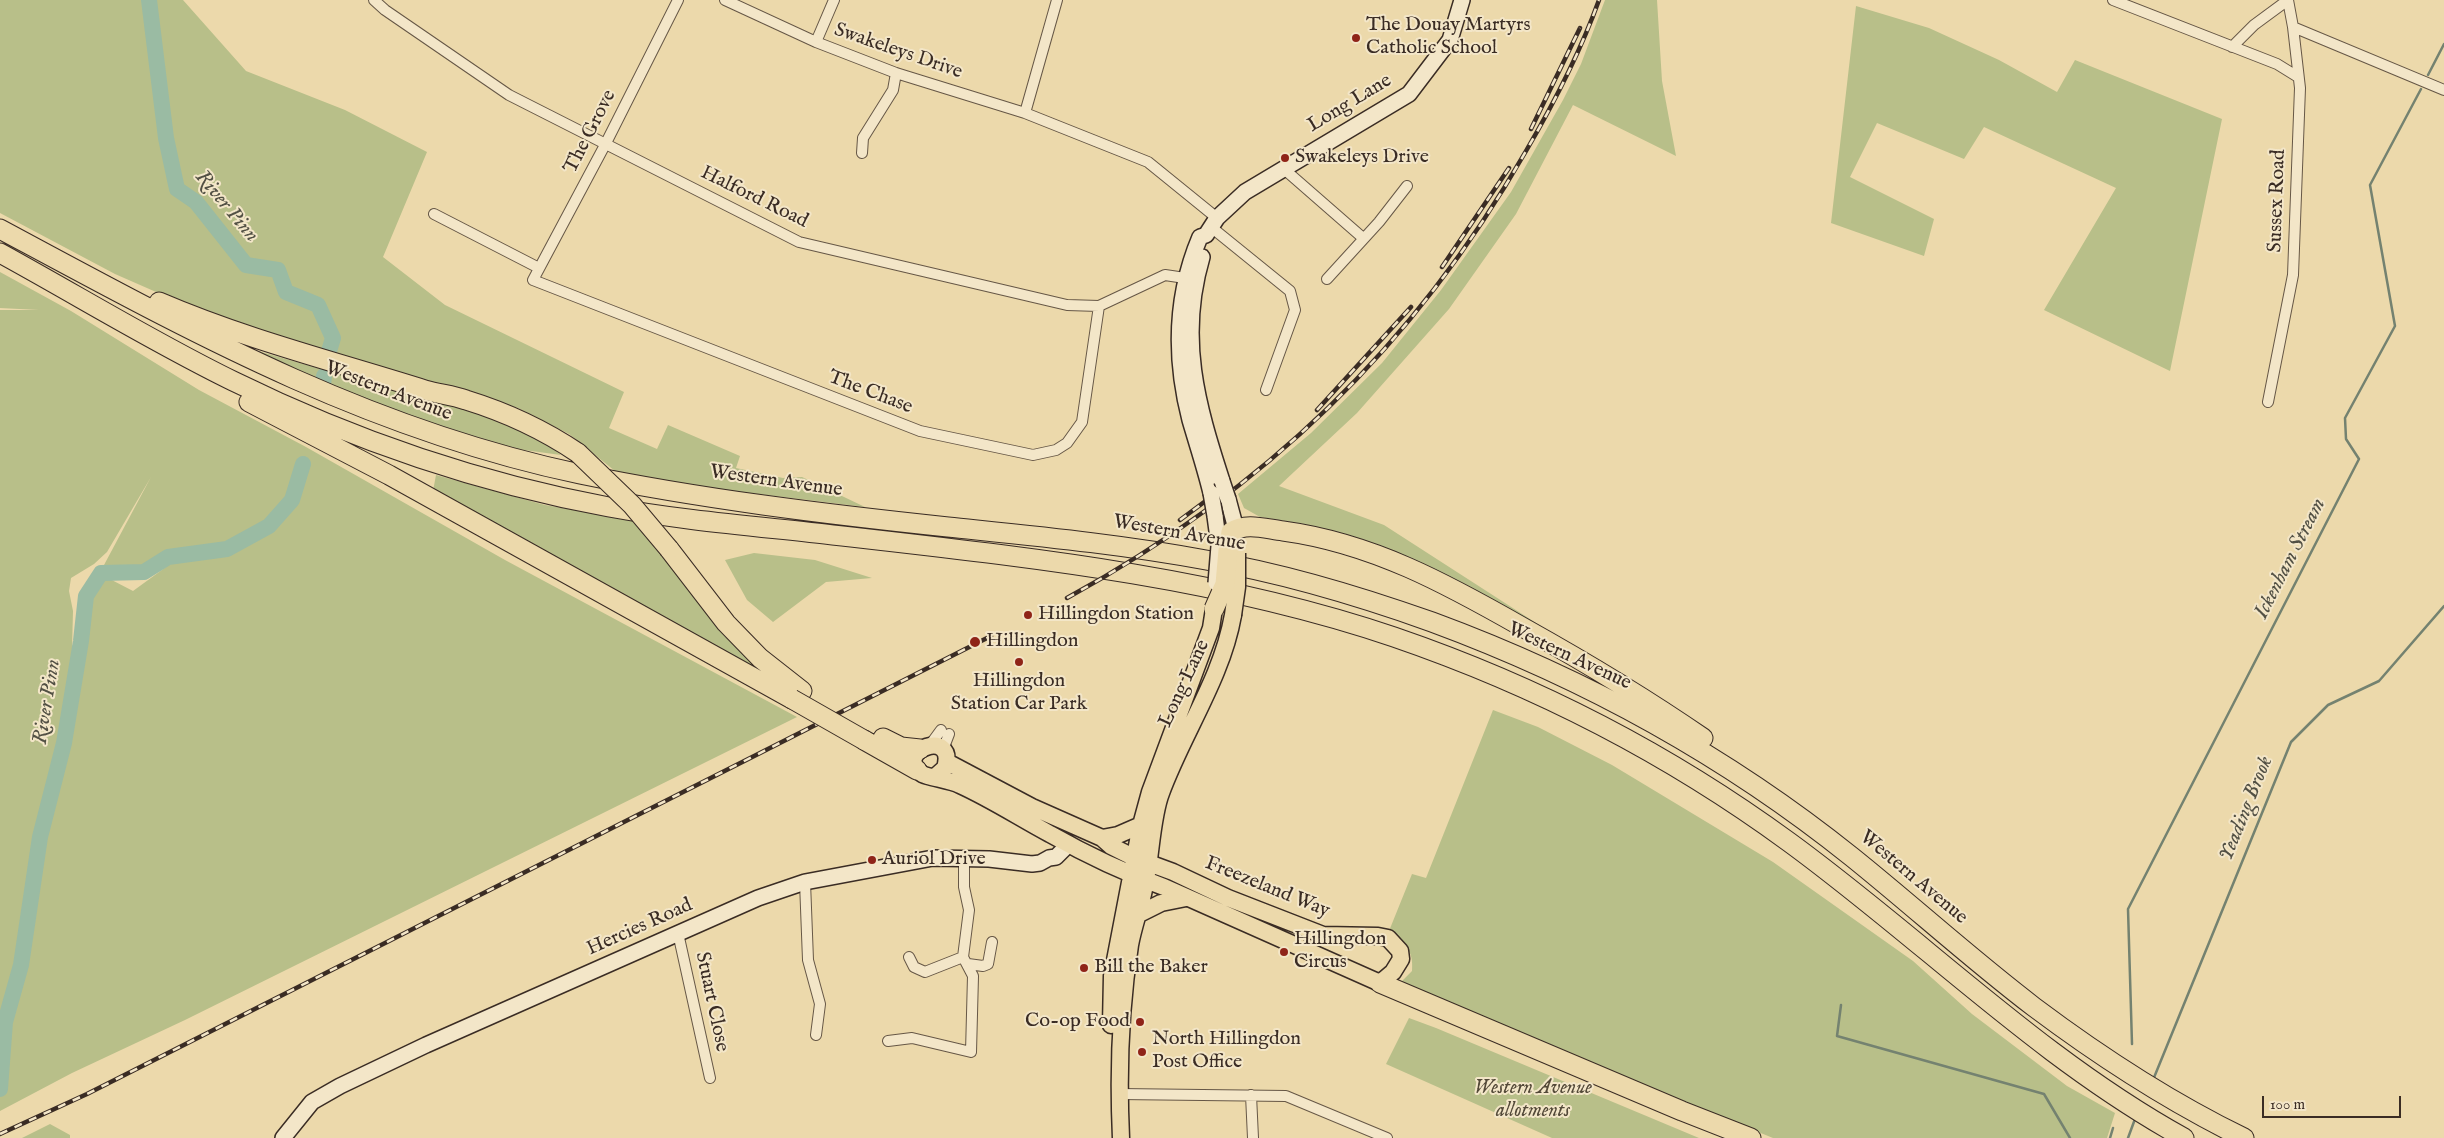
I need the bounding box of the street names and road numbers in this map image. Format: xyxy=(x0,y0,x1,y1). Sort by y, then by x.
street label: Swakeleys Drive xyxy=(831,19,965,85)
street label: Long Lane xyxy=(1304,70,1396,138)
street label: The Grove xyxy=(560,86,622,178)
street label: Sussex Road xyxy=(2264,149,2292,253)
street label: Halford Road xyxy=(696,162,812,234)
street label: Western Avenue xyxy=(321,357,455,427)
street label: The Chase xyxy=(824,366,916,420)
street label: Western Avenue xyxy=(708,461,844,503)
street label: Western Avenue xyxy=(1111,511,1247,557)
street label: Western Avenue xyxy=(1503,618,1635,696)
street label: Long Lane xyxy=(1154,636,1216,732)
street label: Western Avenue xyxy=(1854,826,1972,930)
street label: Freezeland Way xyxy=(1201,852,1333,924)
street label: Hercies Road xyxy=(583,894,697,962)
street label: Stuart Close xyxy=(689,950,733,1054)

